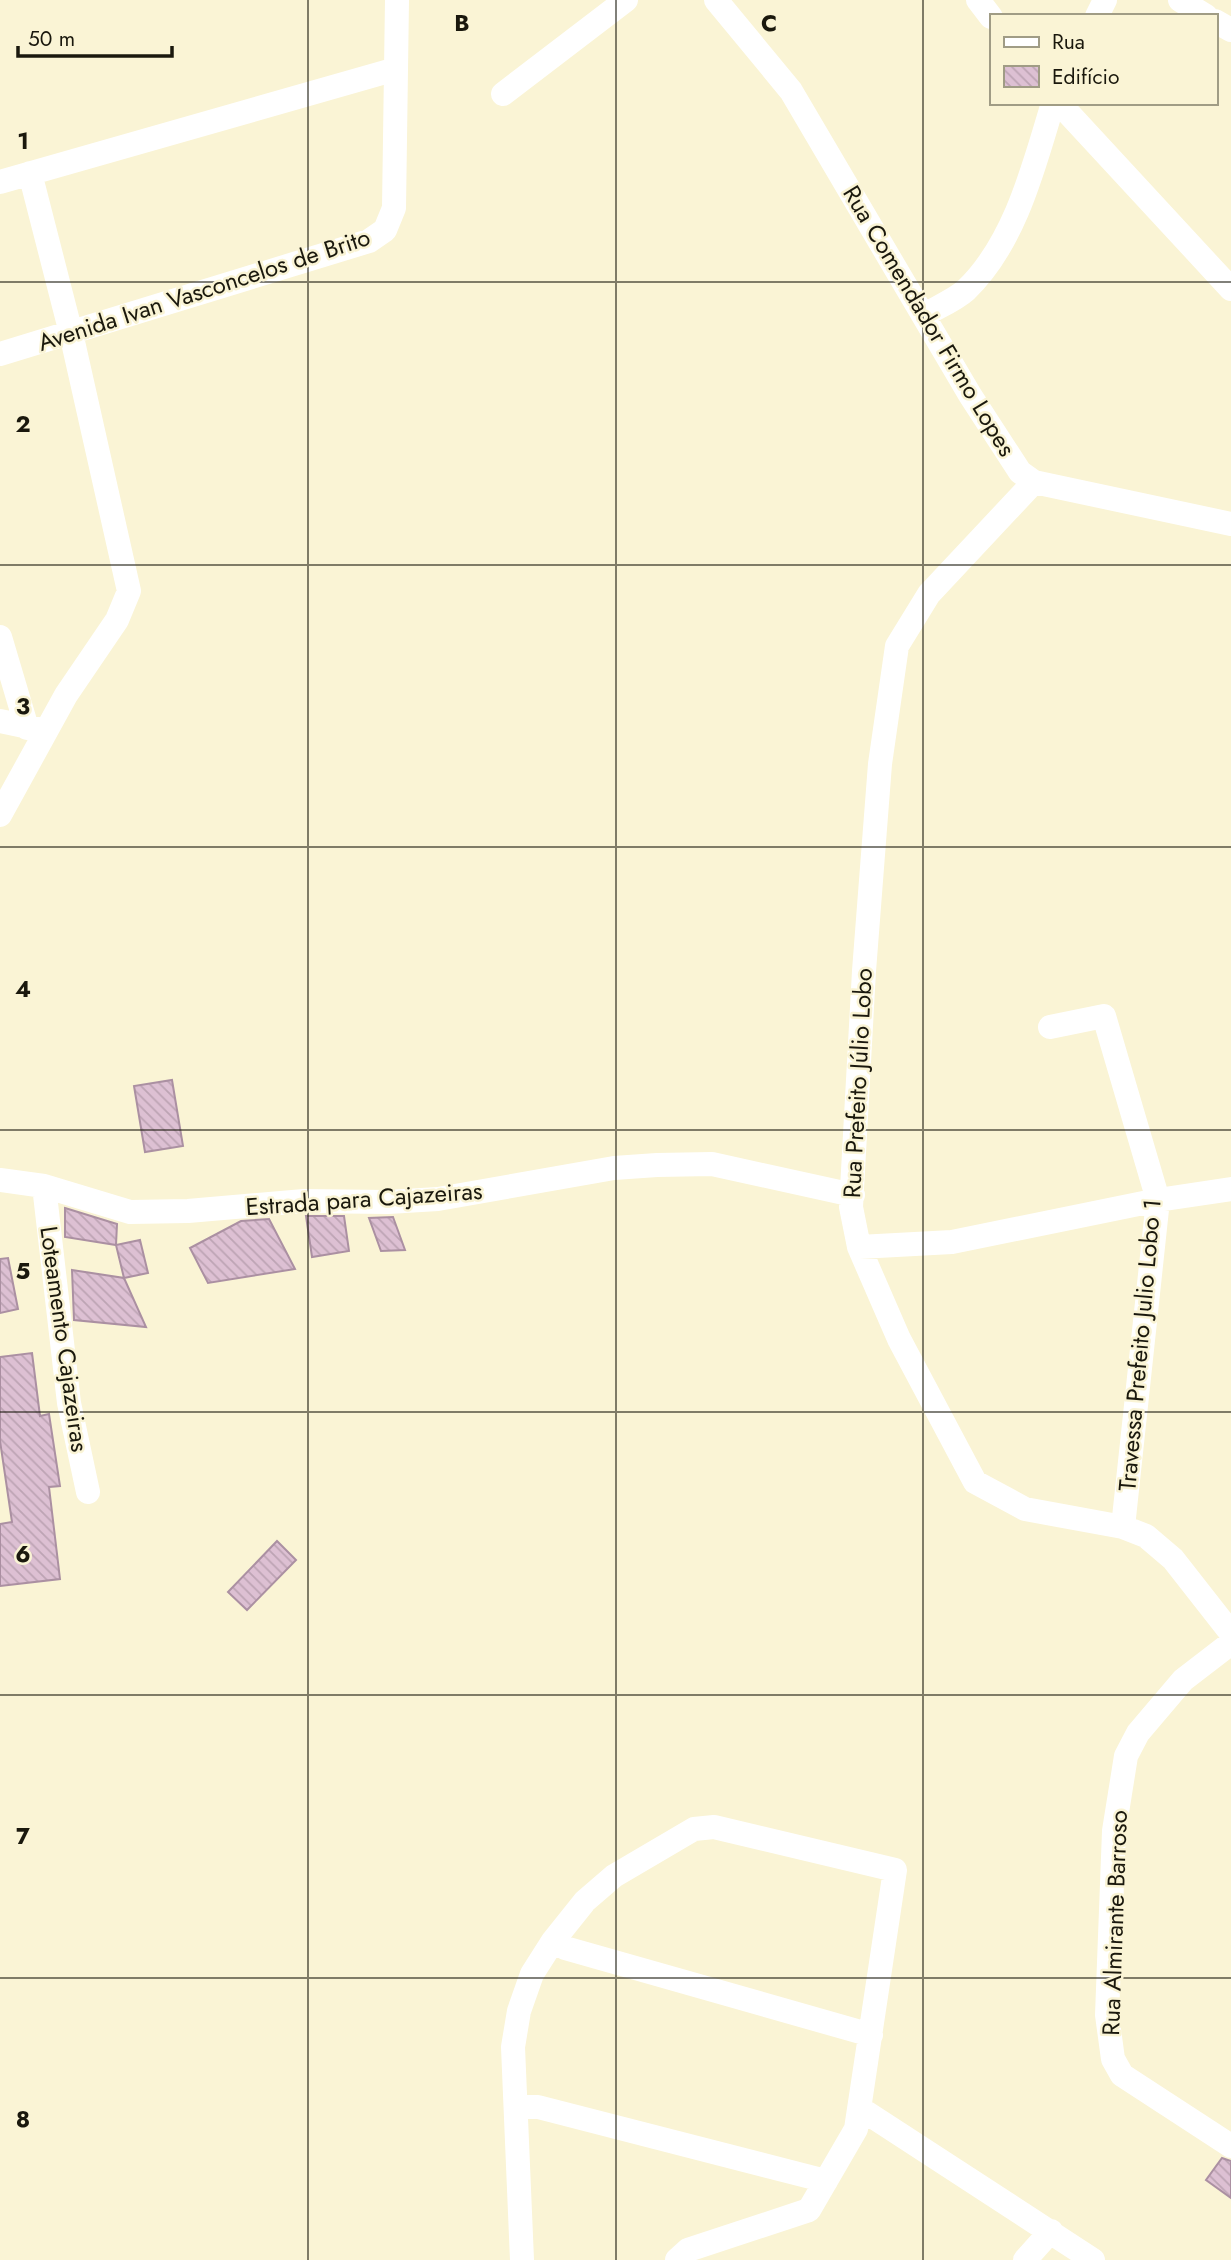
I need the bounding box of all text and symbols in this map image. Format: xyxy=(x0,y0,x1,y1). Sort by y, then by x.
text: B xyxy=(454,6,470,40)
text: C xyxy=(761,6,777,40)
scale bar xyxy=(18,14,172,58)
legend xyxy=(990,14,1217,105)
text: 50 m xyxy=(28,24,75,54)
text: Rua xyxy=(1052,27,1085,57)
text: Edifício xyxy=(1052,62,1119,92)
text: 1 xyxy=(17,124,29,158)
street label: Rua Comendador Firmo Lopes xyxy=(834,179,1024,463)
street label: Avenida Ivan Vasconcelos de Brito xyxy=(33,219,374,360)
text: 2 xyxy=(15,407,31,441)
text: 3 xyxy=(16,689,30,723)
street label: Rua Prefeito Júlio Lobo xyxy=(834,967,881,1199)
text: 4 xyxy=(15,972,31,1006)
street label: Estrada para Cajazeiras xyxy=(244,1173,484,1224)
street label: Travessa Prefeito Julio Lobo 1 xyxy=(1109,1197,1170,1492)
street label: Loteamento Cajazeiras xyxy=(31,1224,98,1454)
text: 5 xyxy=(16,1254,30,1288)
text: 6 xyxy=(15,1537,31,1571)
street label: Rua Almirante Barroso xyxy=(1093,1810,1136,2036)
text: 7 xyxy=(16,1819,30,1853)
text: 8 xyxy=(16,2102,30,2136)

